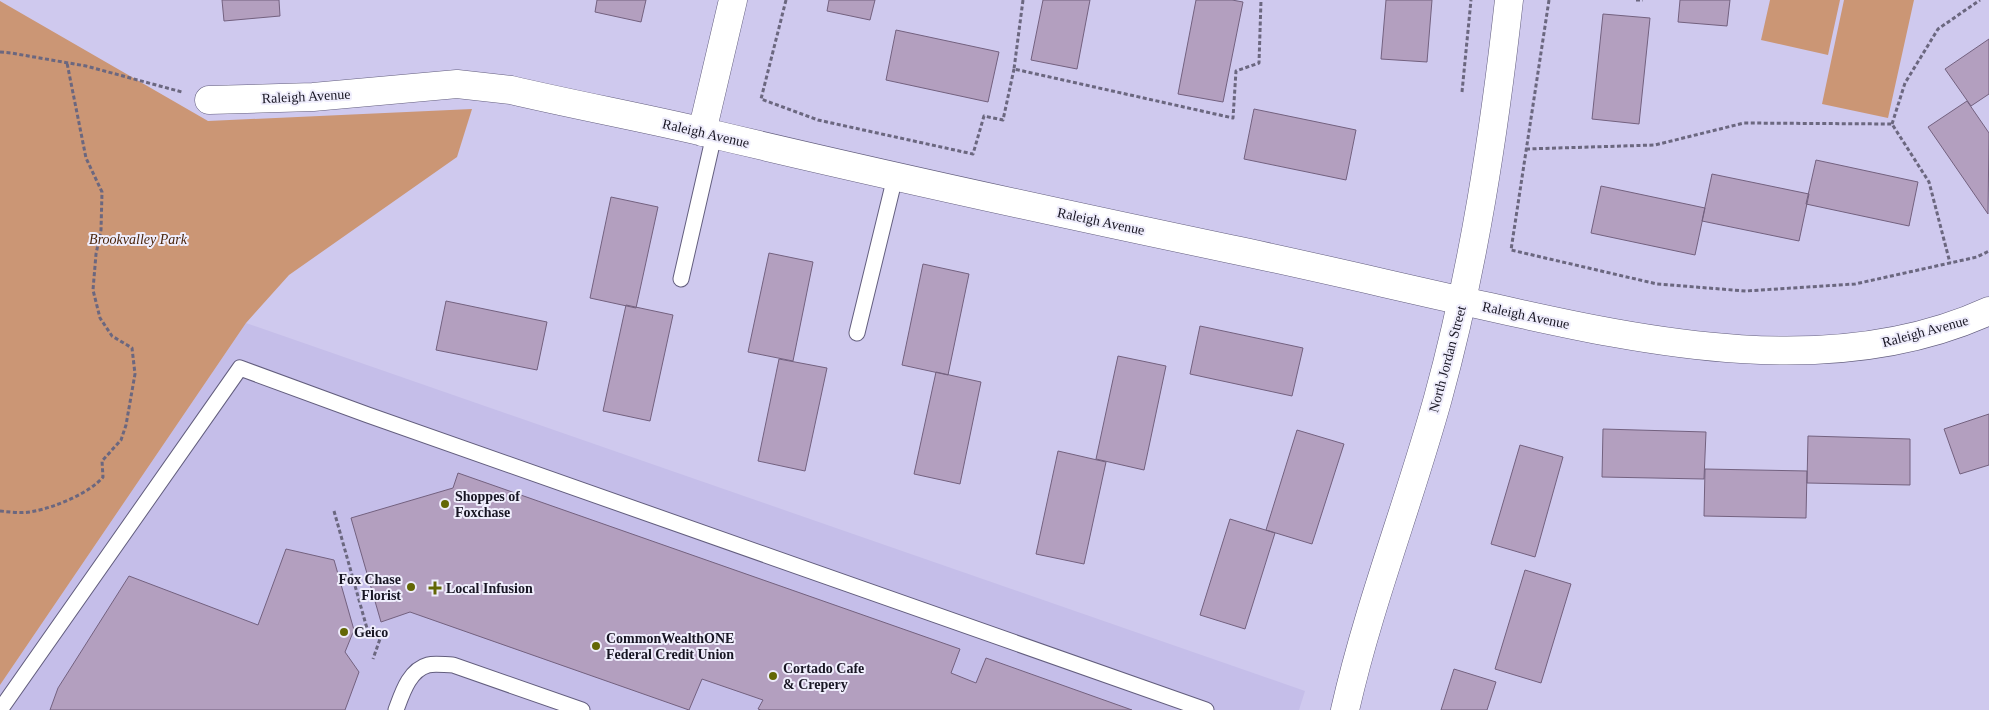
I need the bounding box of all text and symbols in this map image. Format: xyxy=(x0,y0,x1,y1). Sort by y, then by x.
street label: Raleigh Avenue xyxy=(261,87,351,106)
street label: Raleigh Avenue xyxy=(661,116,751,151)
street label: Raleigh Avenue xyxy=(1056,205,1146,238)
park label: Brookvalley Park xyxy=(89,232,188,247)
street label: Raleigh Avenue xyxy=(1481,299,1571,332)
street label: North Jordan Street xyxy=(1426,304,1469,414)
street label: Raleigh Avenue xyxy=(1880,313,1970,350)
place label: Shoppes of Foxchase xyxy=(455,489,520,520)
marker: Shoppes of Foxchase xyxy=(439,498,451,510)
place label: Fox Chase Florist xyxy=(338,572,401,603)
marker: Fox Chase Florist xyxy=(405,581,417,593)
marker: Local Infusion xyxy=(428,581,442,595)
place label: Local Infusion xyxy=(446,581,533,596)
place label: Geico xyxy=(354,625,388,640)
marker: Geico xyxy=(338,626,350,638)
place label: CommonWealthONE Federal Credit Union xyxy=(606,631,734,662)
marker: CommonWealthONE Federal Credit Union xyxy=(590,640,602,652)
place label: Cortado Cafe & Crepery xyxy=(783,661,864,692)
marker: Cortado Cafe & Crepery xyxy=(767,670,779,682)

